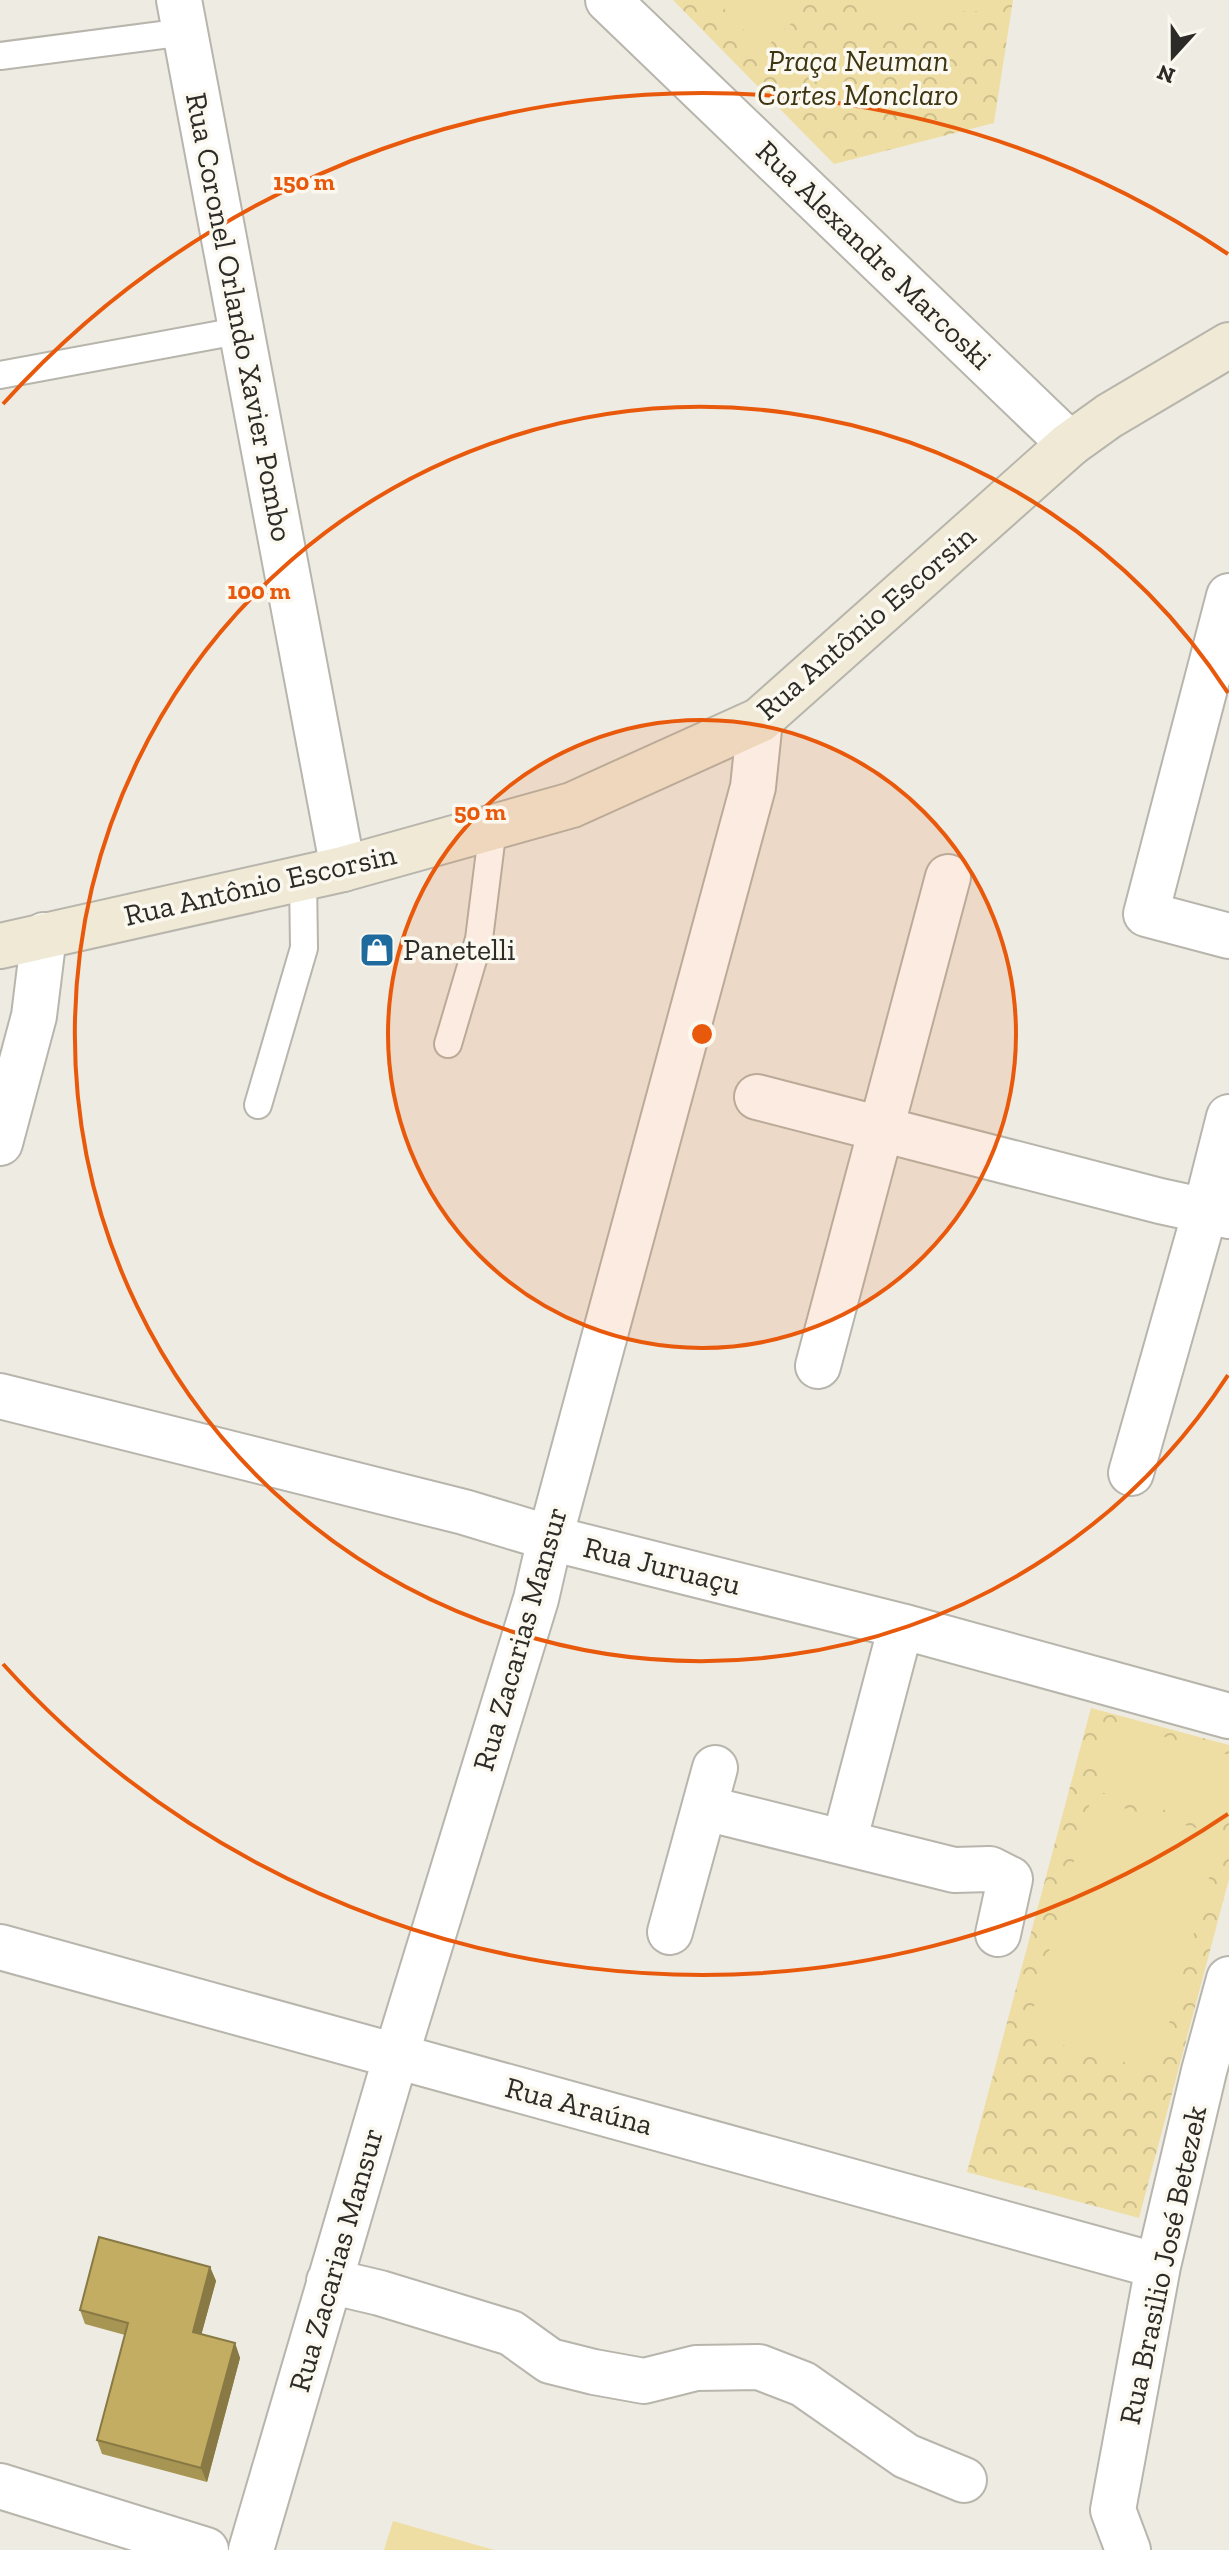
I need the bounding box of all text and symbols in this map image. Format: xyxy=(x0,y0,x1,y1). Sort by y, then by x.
north arrow xyxy=(1133,16,1213,96)
park label: Praça Neuman Cortes Monclaro xyxy=(757,43,959,113)
text: N xyxy=(1153,59,1179,90)
street label: Rua Coronel Orlando Xavier Pombo xyxy=(178,90,300,544)
street label: Rua Alexandre Marcoski xyxy=(749,133,999,377)
text: 150 m xyxy=(273,167,335,196)
street label: Rua Antônio Escorsin xyxy=(749,518,983,728)
text: 100 m xyxy=(228,576,290,605)
text: 50 m xyxy=(454,797,506,826)
street label: Rua Antônio Escorsin xyxy=(120,836,400,934)
shop icon: Panetelli xyxy=(358,931,396,969)
place label: Panetelli xyxy=(403,932,515,968)
centre of rings xyxy=(688,1020,716,1048)
street label: Rua Zacarias Mansur xyxy=(465,1503,575,1775)
street label: Rua Juruaçu xyxy=(580,1529,744,1603)
street label: Rua Araúna xyxy=(502,2069,656,2143)
street label: Rua Brasilio José Betezek xyxy=(1112,2102,1214,2428)
street label: Rua Zacarias Mansur xyxy=(281,2124,391,2396)

